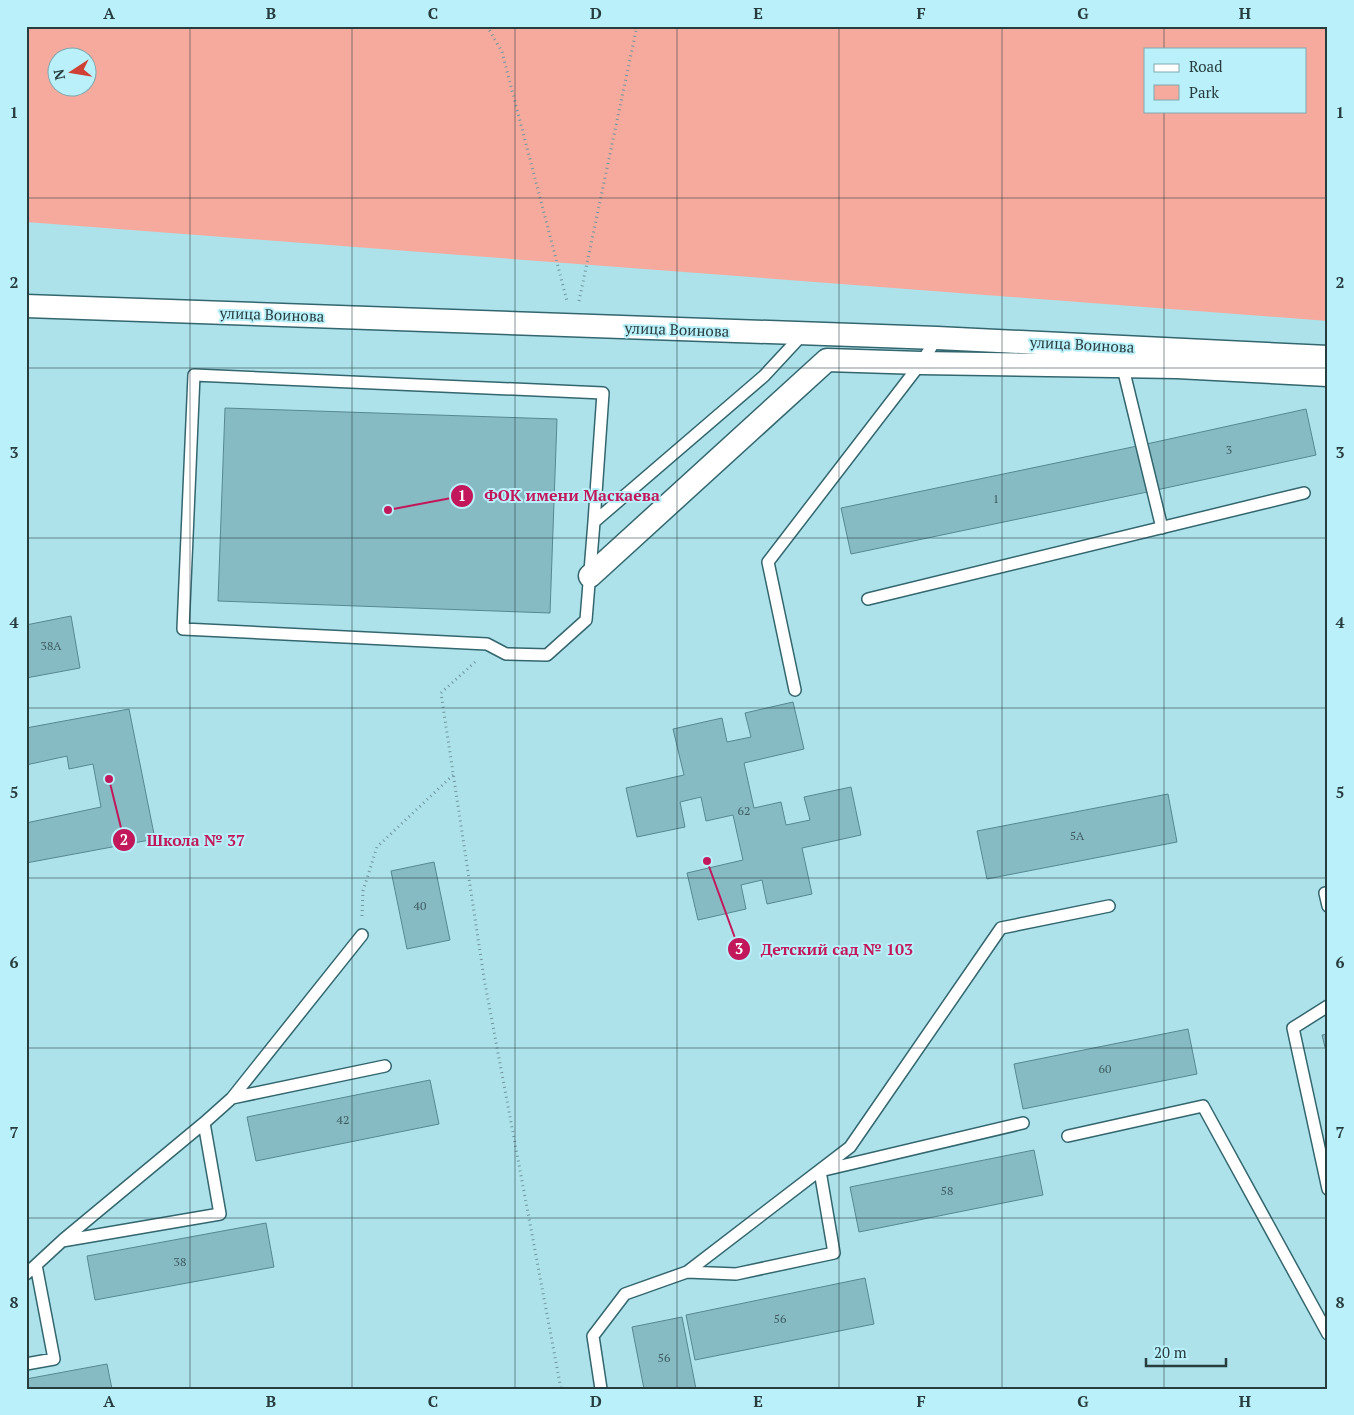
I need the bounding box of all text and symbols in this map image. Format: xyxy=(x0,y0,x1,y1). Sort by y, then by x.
text: A xyxy=(103,2,115,24)
text: B xyxy=(266,2,276,24)
text: C xyxy=(428,2,438,24)
text: D xyxy=(590,2,602,24)
text: E xyxy=(753,2,763,24)
text: F xyxy=(916,2,926,24)
text: G xyxy=(1077,2,1089,24)
text: H xyxy=(1239,2,1251,24)
north arrow xyxy=(48,48,98,98)
legend xyxy=(1144,48,1306,112)
text: Road xyxy=(1189,56,1222,76)
text: N xyxy=(48,67,69,82)
text: Park xyxy=(1189,82,1219,102)
text: 1 xyxy=(9,101,19,123)
text: 1 xyxy=(1335,101,1345,123)
text: 2 xyxy=(9,271,19,293)
text: 2 xyxy=(1335,271,1345,293)
street label: улица Воинова xyxy=(218,302,325,326)
street label: улица Воинова xyxy=(623,317,730,341)
street label: улица Воинова xyxy=(1028,331,1135,357)
text: 3 xyxy=(9,441,19,463)
text: 3 xyxy=(1335,441,1345,463)
house number: 3 xyxy=(1226,442,1232,457)
callout: ФОК имени Маскаева xyxy=(449,480,670,511)
text: ФОК имени Маскаева xyxy=(484,484,660,506)
text: 1 xyxy=(458,485,466,505)
house number: 1 xyxy=(993,491,999,506)
text: 4 xyxy=(9,611,19,633)
text: 4 xyxy=(1335,611,1345,633)
house number: 38А xyxy=(41,638,62,653)
text: 5 xyxy=(9,781,19,803)
text: 5 xyxy=(1335,781,1345,803)
house number: 62 xyxy=(738,803,750,818)
callout: Школа № 37 xyxy=(112,825,255,856)
house number: 5А xyxy=(1070,828,1085,843)
text: 2 xyxy=(120,829,128,849)
text: Школа № 37 xyxy=(147,829,245,851)
house number: 40 xyxy=(414,898,426,913)
callout: Детский сад № 103 xyxy=(726,934,924,965)
text: 3 xyxy=(735,938,743,958)
text: Детский сад № 103 xyxy=(761,938,913,960)
text: 6 xyxy=(9,951,19,973)
text: 6 xyxy=(1335,951,1345,973)
house number: 60 xyxy=(1099,1061,1111,1076)
house number: 42 xyxy=(337,1112,349,1127)
text: 7 xyxy=(9,1121,19,1143)
text: 7 xyxy=(1335,1121,1345,1143)
house number: 58 xyxy=(941,1183,953,1198)
house number: 38 xyxy=(174,1254,186,1269)
text: 8 xyxy=(9,1291,19,1313)
text: 8 xyxy=(1335,1291,1345,1313)
house number: 56 xyxy=(774,1311,787,1326)
scale bar xyxy=(1146,1335,1226,1367)
text: 20 m xyxy=(1154,1342,1187,1362)
house number: 56 xyxy=(658,1350,671,1365)
text: A xyxy=(103,1390,115,1412)
text: B xyxy=(266,1390,276,1412)
text: C xyxy=(428,1390,438,1412)
text: D xyxy=(590,1390,602,1412)
text: E xyxy=(753,1390,763,1412)
text: F xyxy=(916,1390,926,1412)
text: G xyxy=(1077,1390,1089,1412)
text: H xyxy=(1239,1390,1251,1412)

